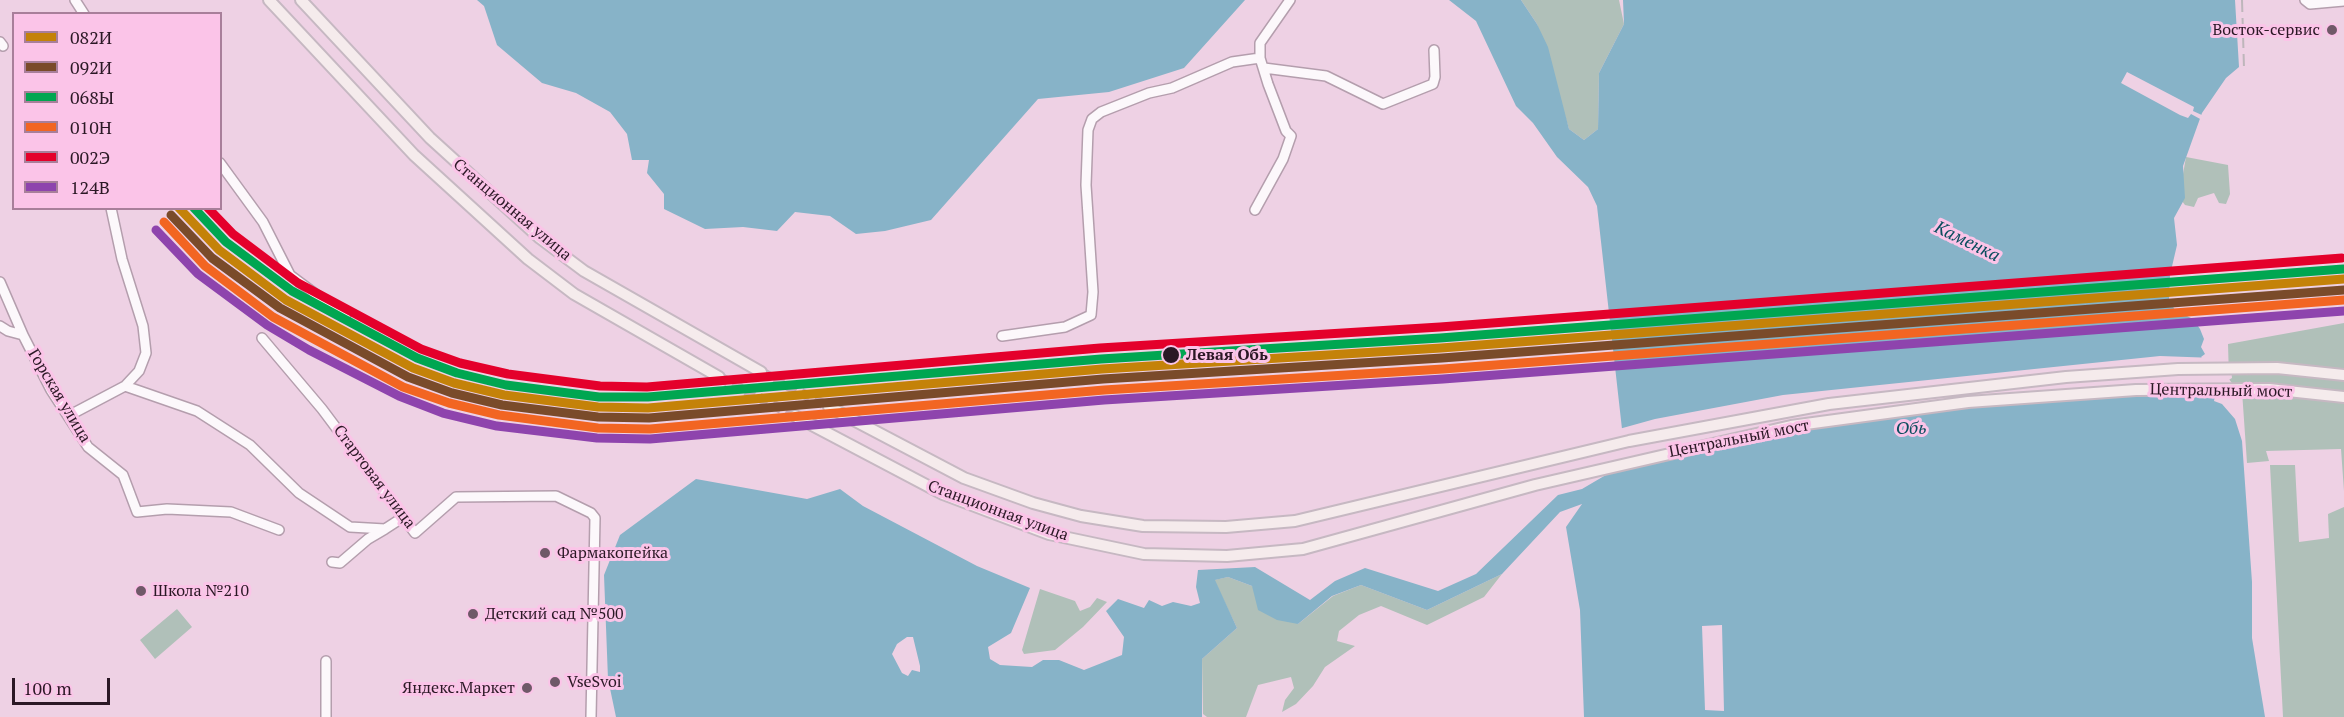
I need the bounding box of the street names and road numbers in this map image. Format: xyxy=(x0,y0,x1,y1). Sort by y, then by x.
street label: Станционная улица xyxy=(449,155,575,265)
street label: Горская улица xyxy=(23,346,95,446)
street label: Центральный мост xyxy=(2150,380,2292,402)
street label: Центральный мост xyxy=(1667,416,1811,462)
street label: Стартовая улица xyxy=(329,422,419,532)
street label: Станционная улица xyxy=(925,477,1071,545)

